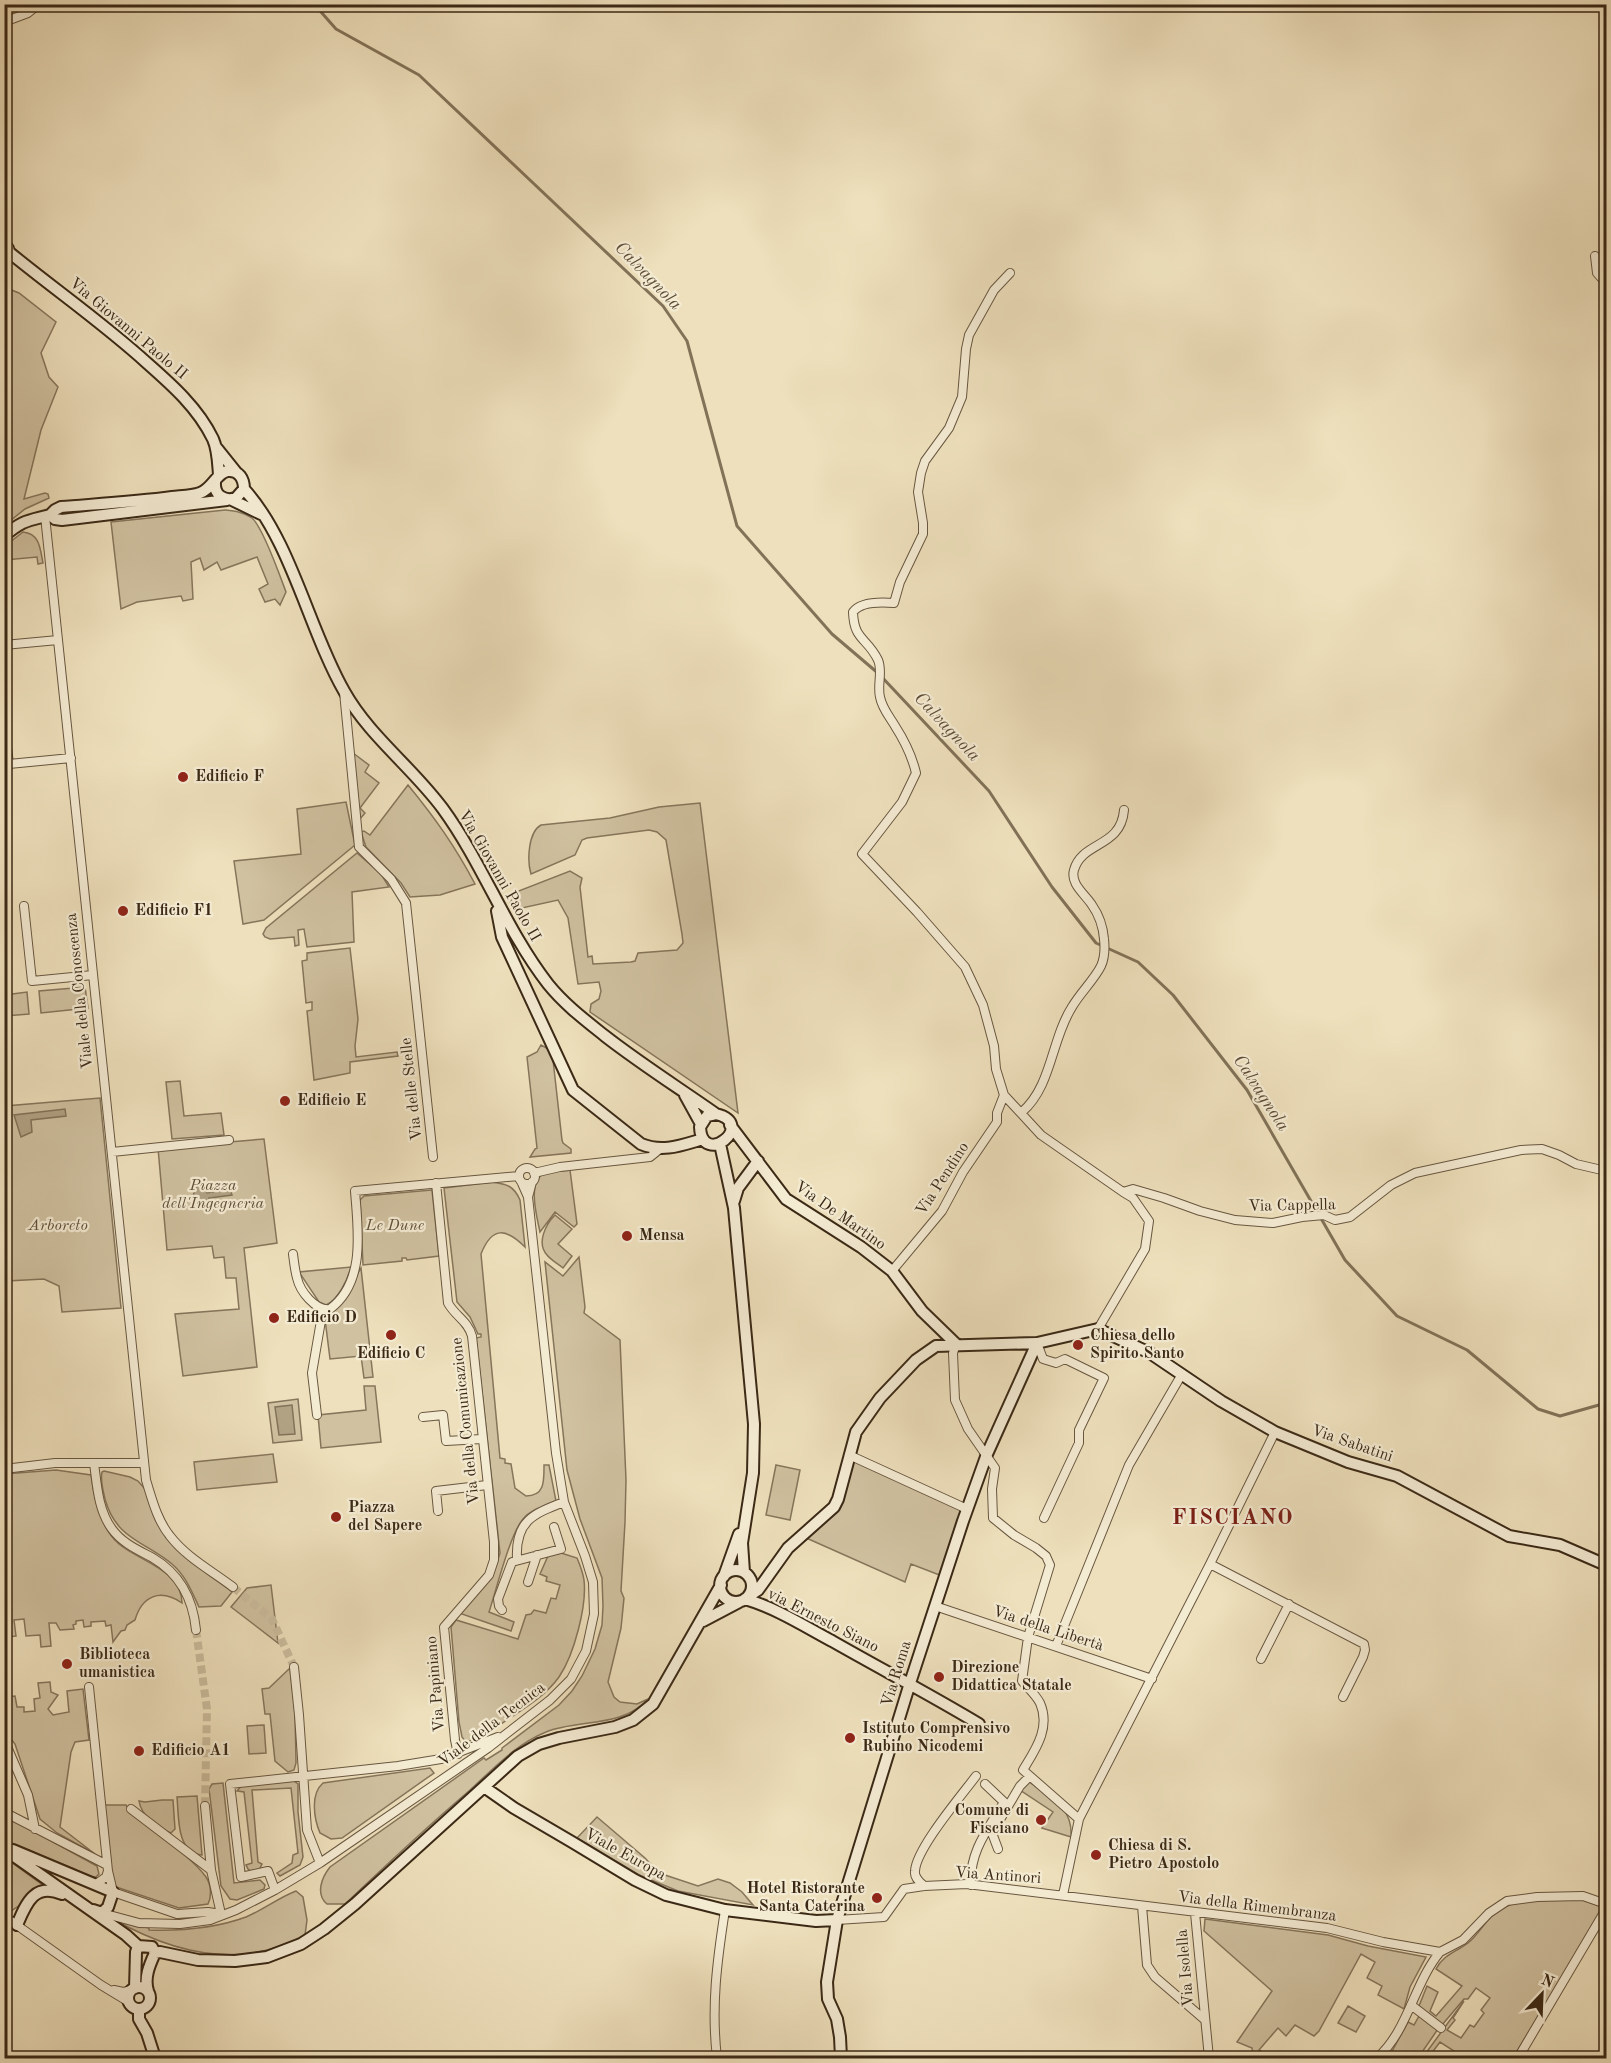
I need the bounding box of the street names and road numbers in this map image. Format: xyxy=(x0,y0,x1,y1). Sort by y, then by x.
street label: Via Giovanni Paolo II xyxy=(66,275,190,383)
street label: Via Giovanni Paolo II xyxy=(455,808,543,944)
street label: Viale della Conoscenza xyxy=(64,912,96,1070)
street label: Via delle Stelle xyxy=(399,1037,425,1141)
street label: Via Pendino xyxy=(914,1140,973,1218)
street label: Via De Martino xyxy=(792,1179,888,1253)
street label: Via Cappella xyxy=(1248,1197,1336,1215)
street label: Via della Comunicazione xyxy=(449,1337,483,1505)
street label: Via Sabatini xyxy=(1309,1423,1395,1465)
street label: via Ernesto Siano xyxy=(765,1586,881,1656)
street label: Via della Libertà xyxy=(990,1604,1106,1655)
street label: Via Papiniano xyxy=(424,1635,448,1733)
street label: Via Roma xyxy=(879,1639,915,1709)
street label: Viale della Tecnica xyxy=(436,1680,549,1770)
street label: Viale Europa xyxy=(582,1826,668,1884)
street label: Via Antinori xyxy=(954,1865,1042,1887)
street label: Via della Rimembranza xyxy=(1177,1889,1337,1925)
street label: Via Isolella xyxy=(1175,1928,1197,2007)

